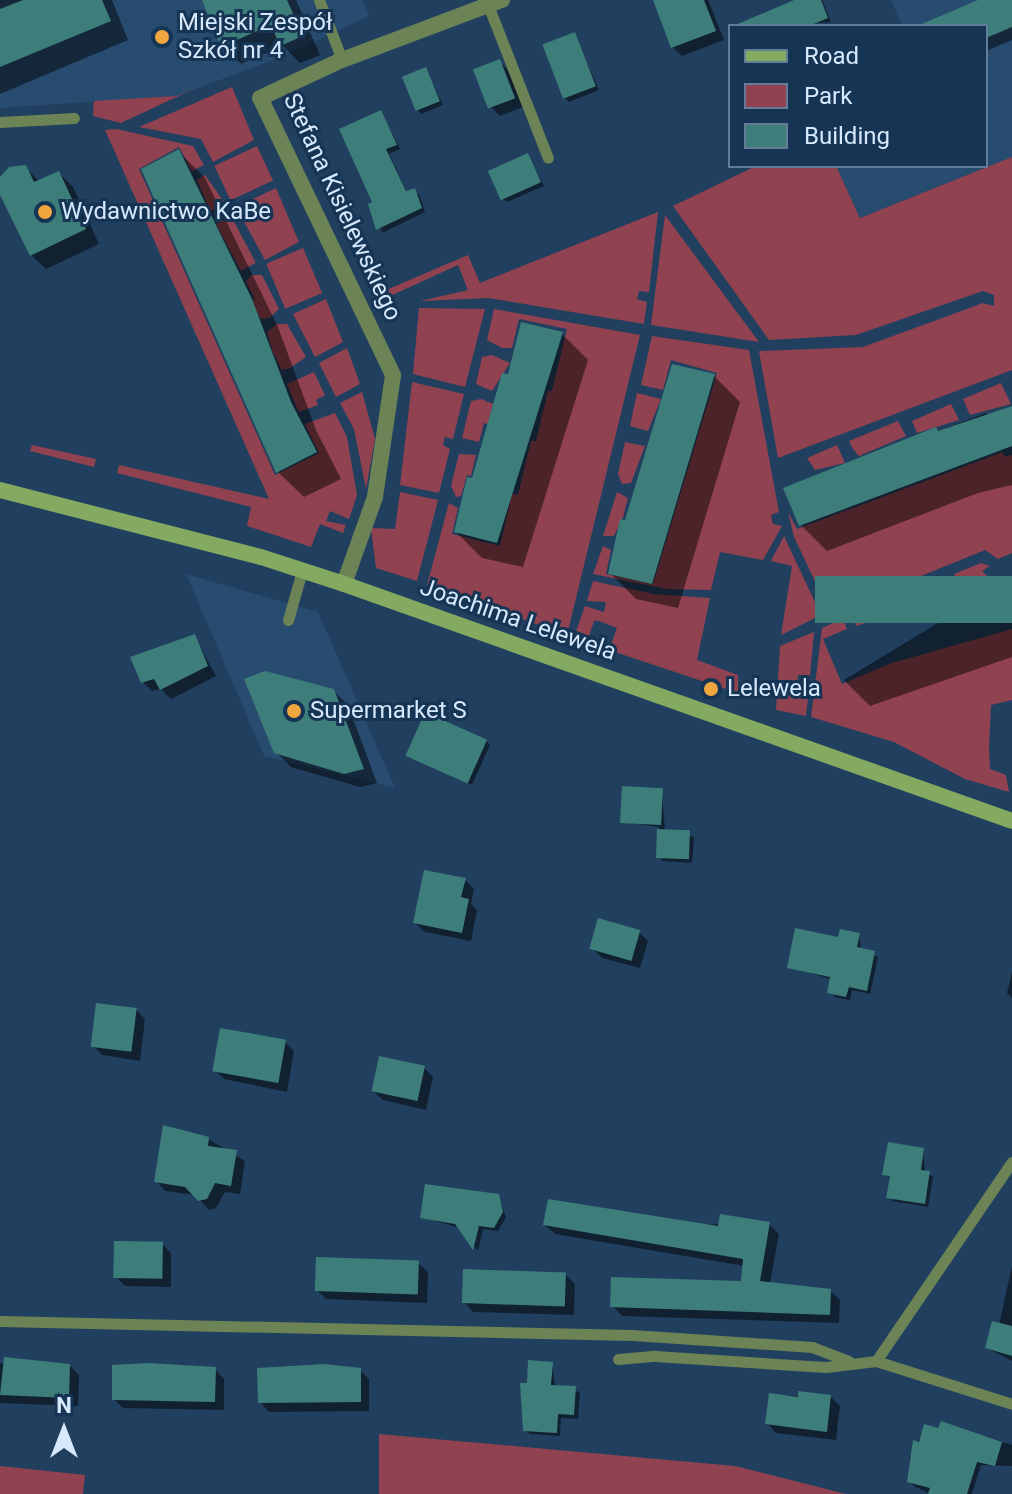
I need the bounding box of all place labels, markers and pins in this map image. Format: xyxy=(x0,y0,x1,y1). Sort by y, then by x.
place label: Miejski Zespół Szkół nr 4 xyxy=(178,9,332,65)
marker: Miejski Zespół Szkół nr 4 xyxy=(153,28,171,46)
place label: Wydawnictwo KaBe xyxy=(61,198,271,226)
marker: Wydawnictwo KaBe xyxy=(36,203,54,221)
place label: Lelewela xyxy=(727,675,821,703)
marker: Lelewela xyxy=(702,680,720,698)
place label: Supermarket S xyxy=(310,697,467,725)
marker: Supermarket S xyxy=(285,702,303,720)

